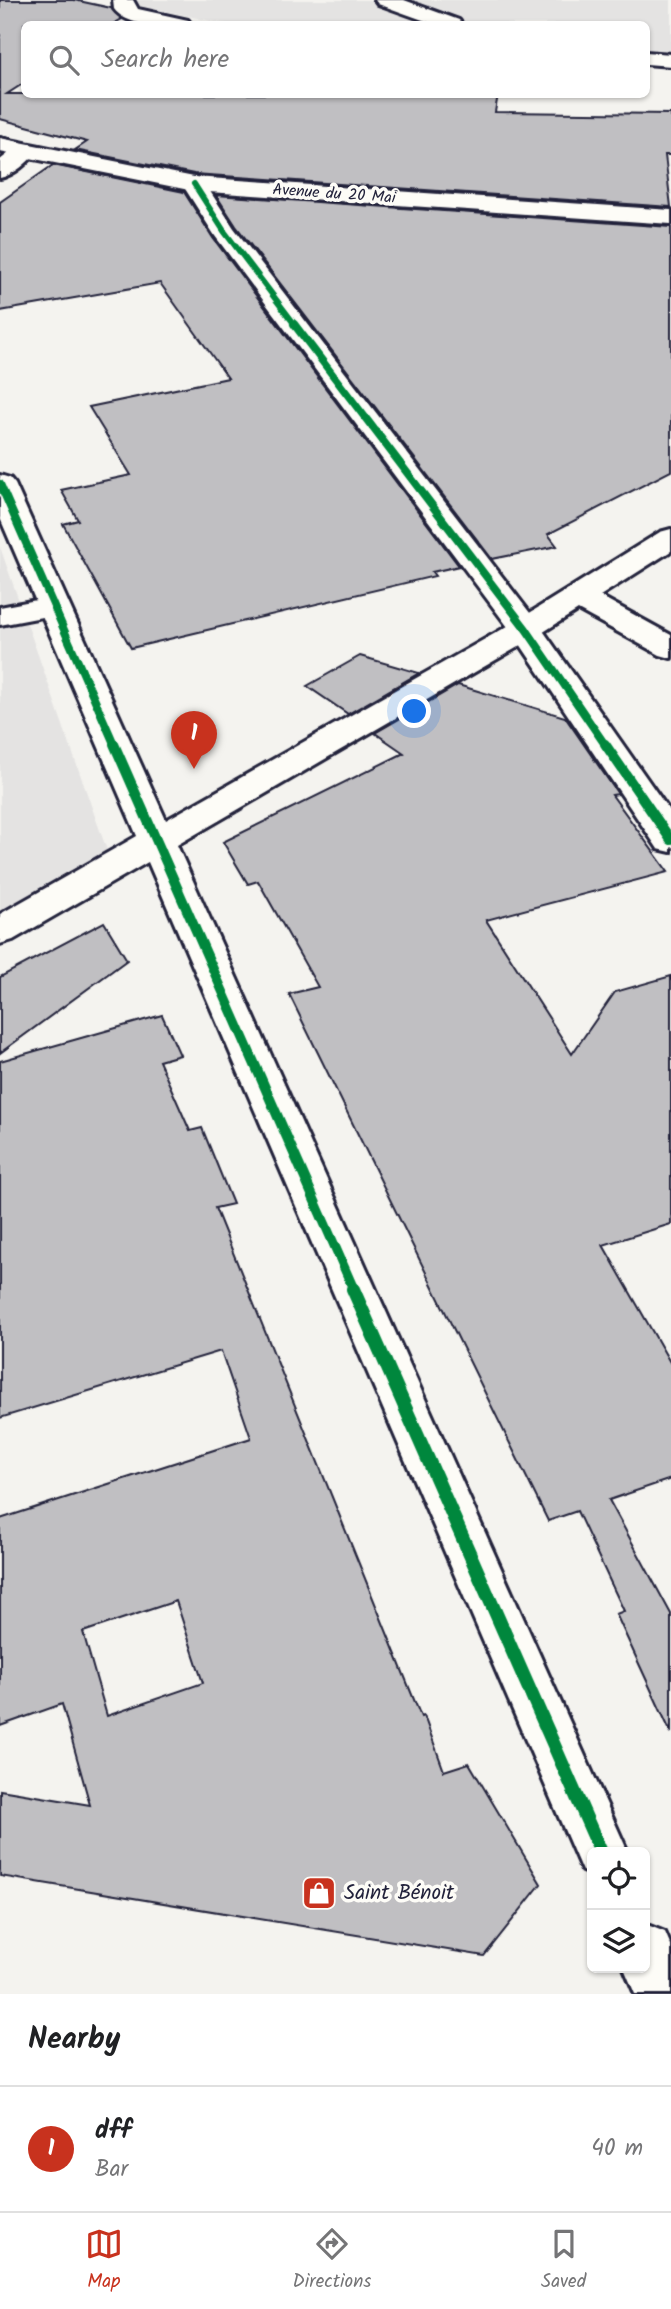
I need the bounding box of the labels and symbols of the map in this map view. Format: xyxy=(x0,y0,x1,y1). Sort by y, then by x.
street label: Avenue du 20 Mai xyxy=(272,177,398,211)
your location xyxy=(397,694,431,728)
pin: 1 xyxy=(171,711,217,769)
shop icon: Saint Bénoit xyxy=(300,1874,338,1912)
place label: Saint Bénoit xyxy=(344,1877,455,1910)

